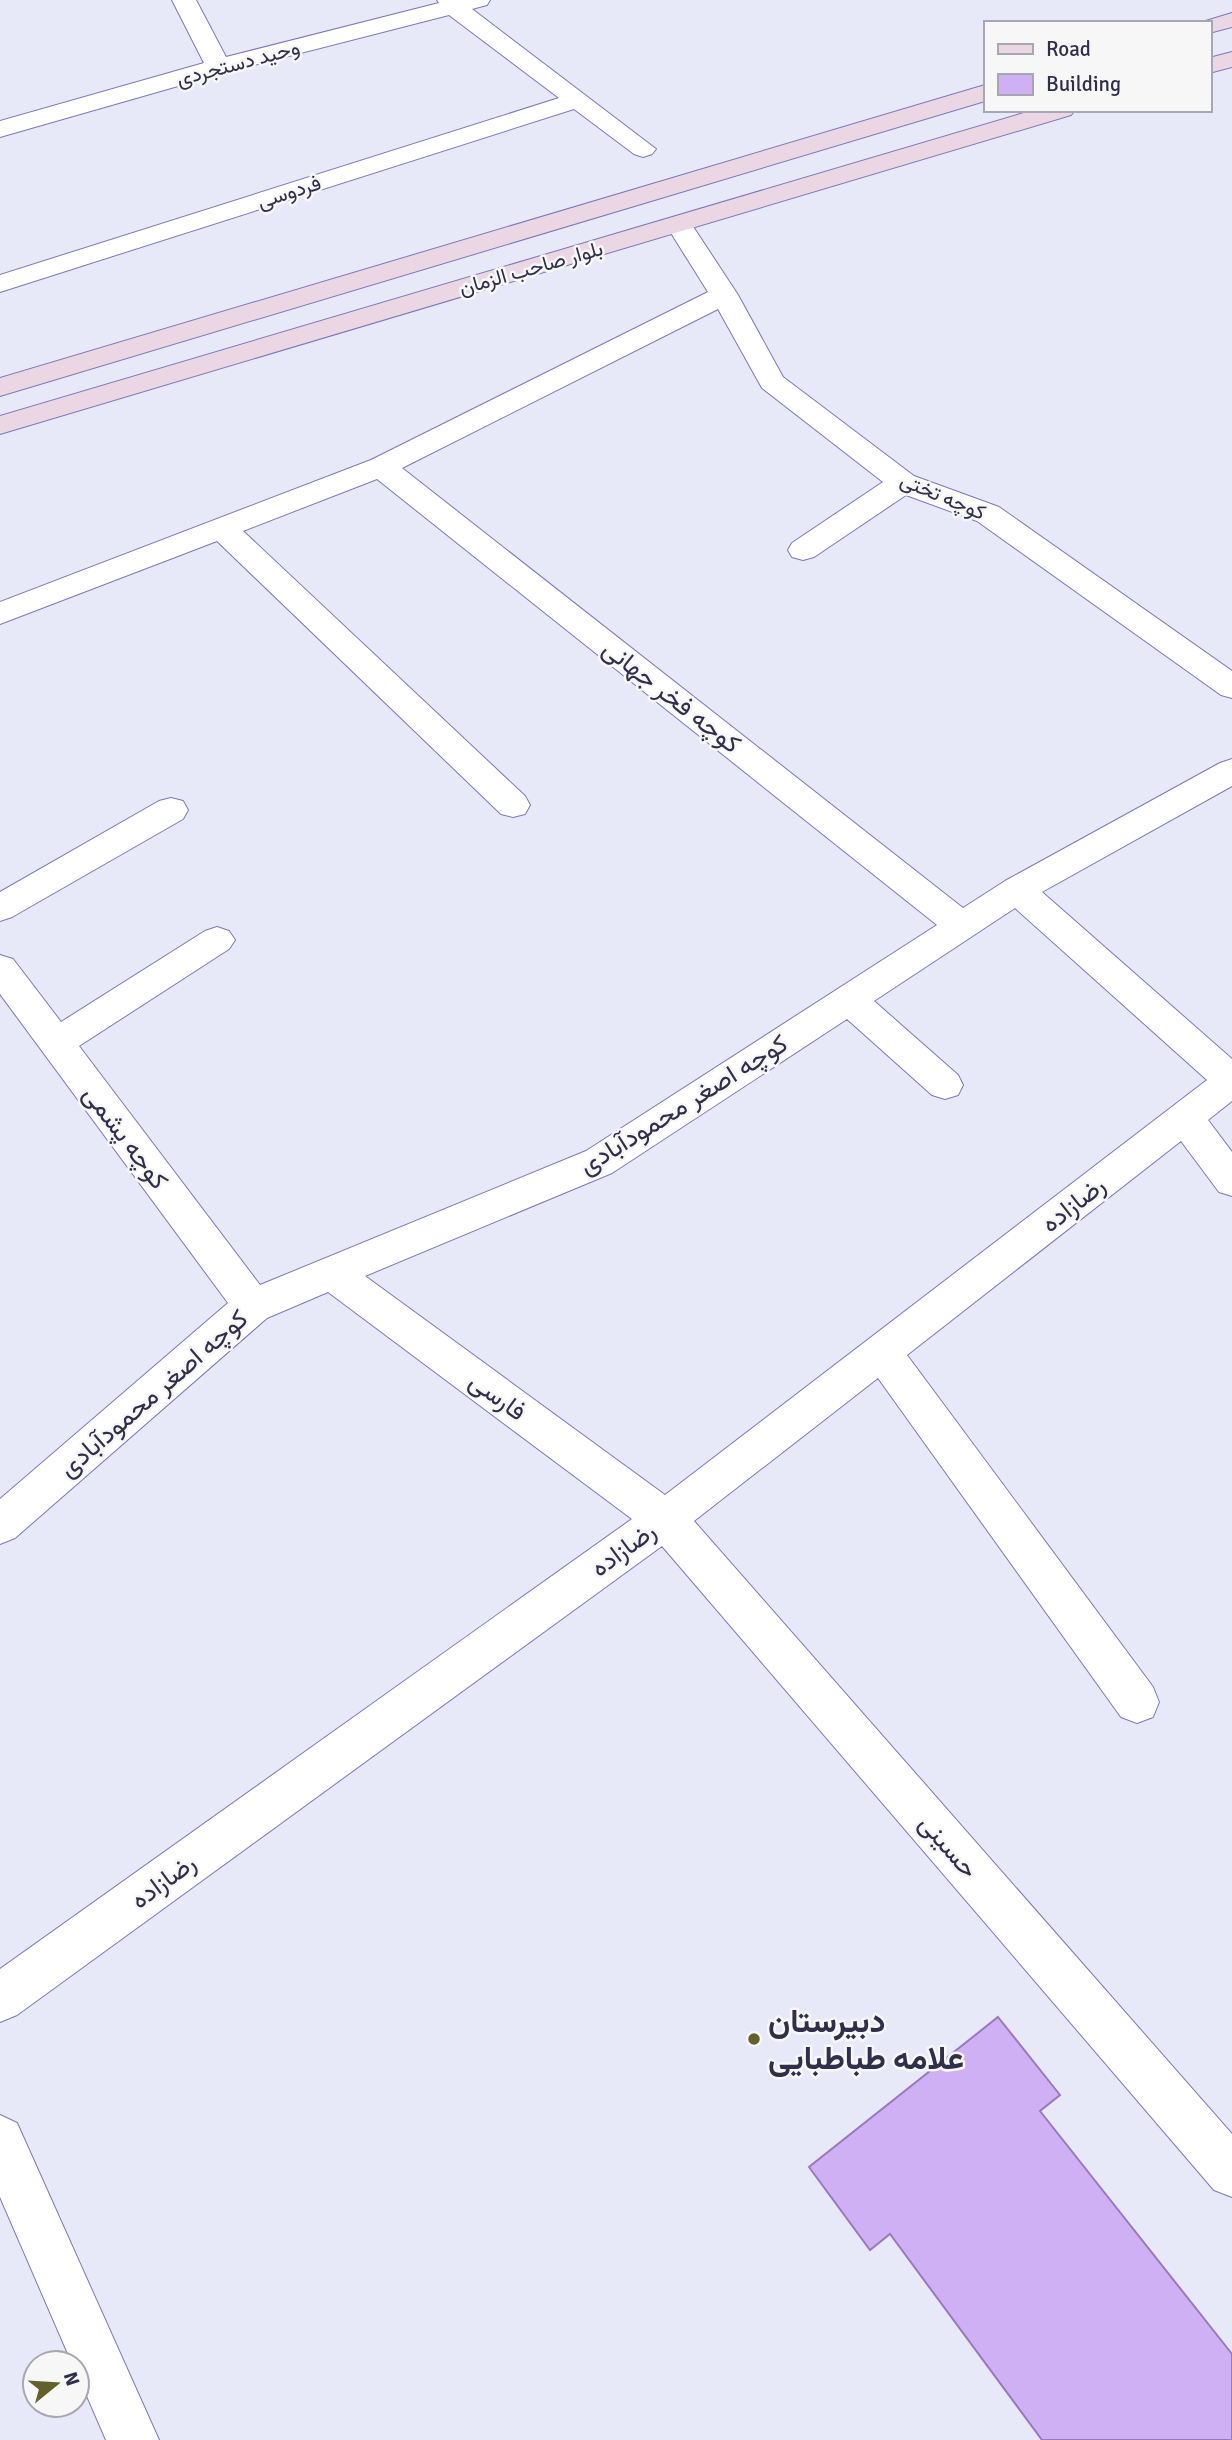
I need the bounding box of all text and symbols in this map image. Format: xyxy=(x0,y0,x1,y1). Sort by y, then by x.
legend xyxy=(984,21,1211,112)
street label: وحید دستجردی xyxy=(173,34,303,92)
text: Road xyxy=(1046,36,1091,62)
text: Building xyxy=(1046,71,1121,97)
street label: فردوسی xyxy=(254,169,324,215)
street label: بلوار صاحب الزمان xyxy=(456,235,606,301)
street label: کوچه تختی xyxy=(896,466,990,527)
street label: کوچه فخر جهانی xyxy=(595,633,747,761)
street label: کوچه اصغر محمودآبادی xyxy=(573,1028,794,1183)
street label: کوچه پشمی xyxy=(75,1079,175,1197)
street label: رضازاده xyxy=(1035,1170,1112,1240)
street label: کوچه اصغر محمودآبادی xyxy=(53,1303,255,1485)
street label: فارسی xyxy=(463,1365,532,1428)
street label: رضازاده xyxy=(585,1515,663,1584)
street label: حسینی xyxy=(912,1808,985,1885)
street label: رضازاده xyxy=(125,1847,203,1916)
place label: دبیرستان علامه طباطبایی xyxy=(768,2002,964,2078)
marker: دبیرستان علامه طباطبایی xyxy=(746,2031,762,2047)
north arrow xyxy=(21,2349,91,2419)
text: N xyxy=(58,2369,85,2389)

